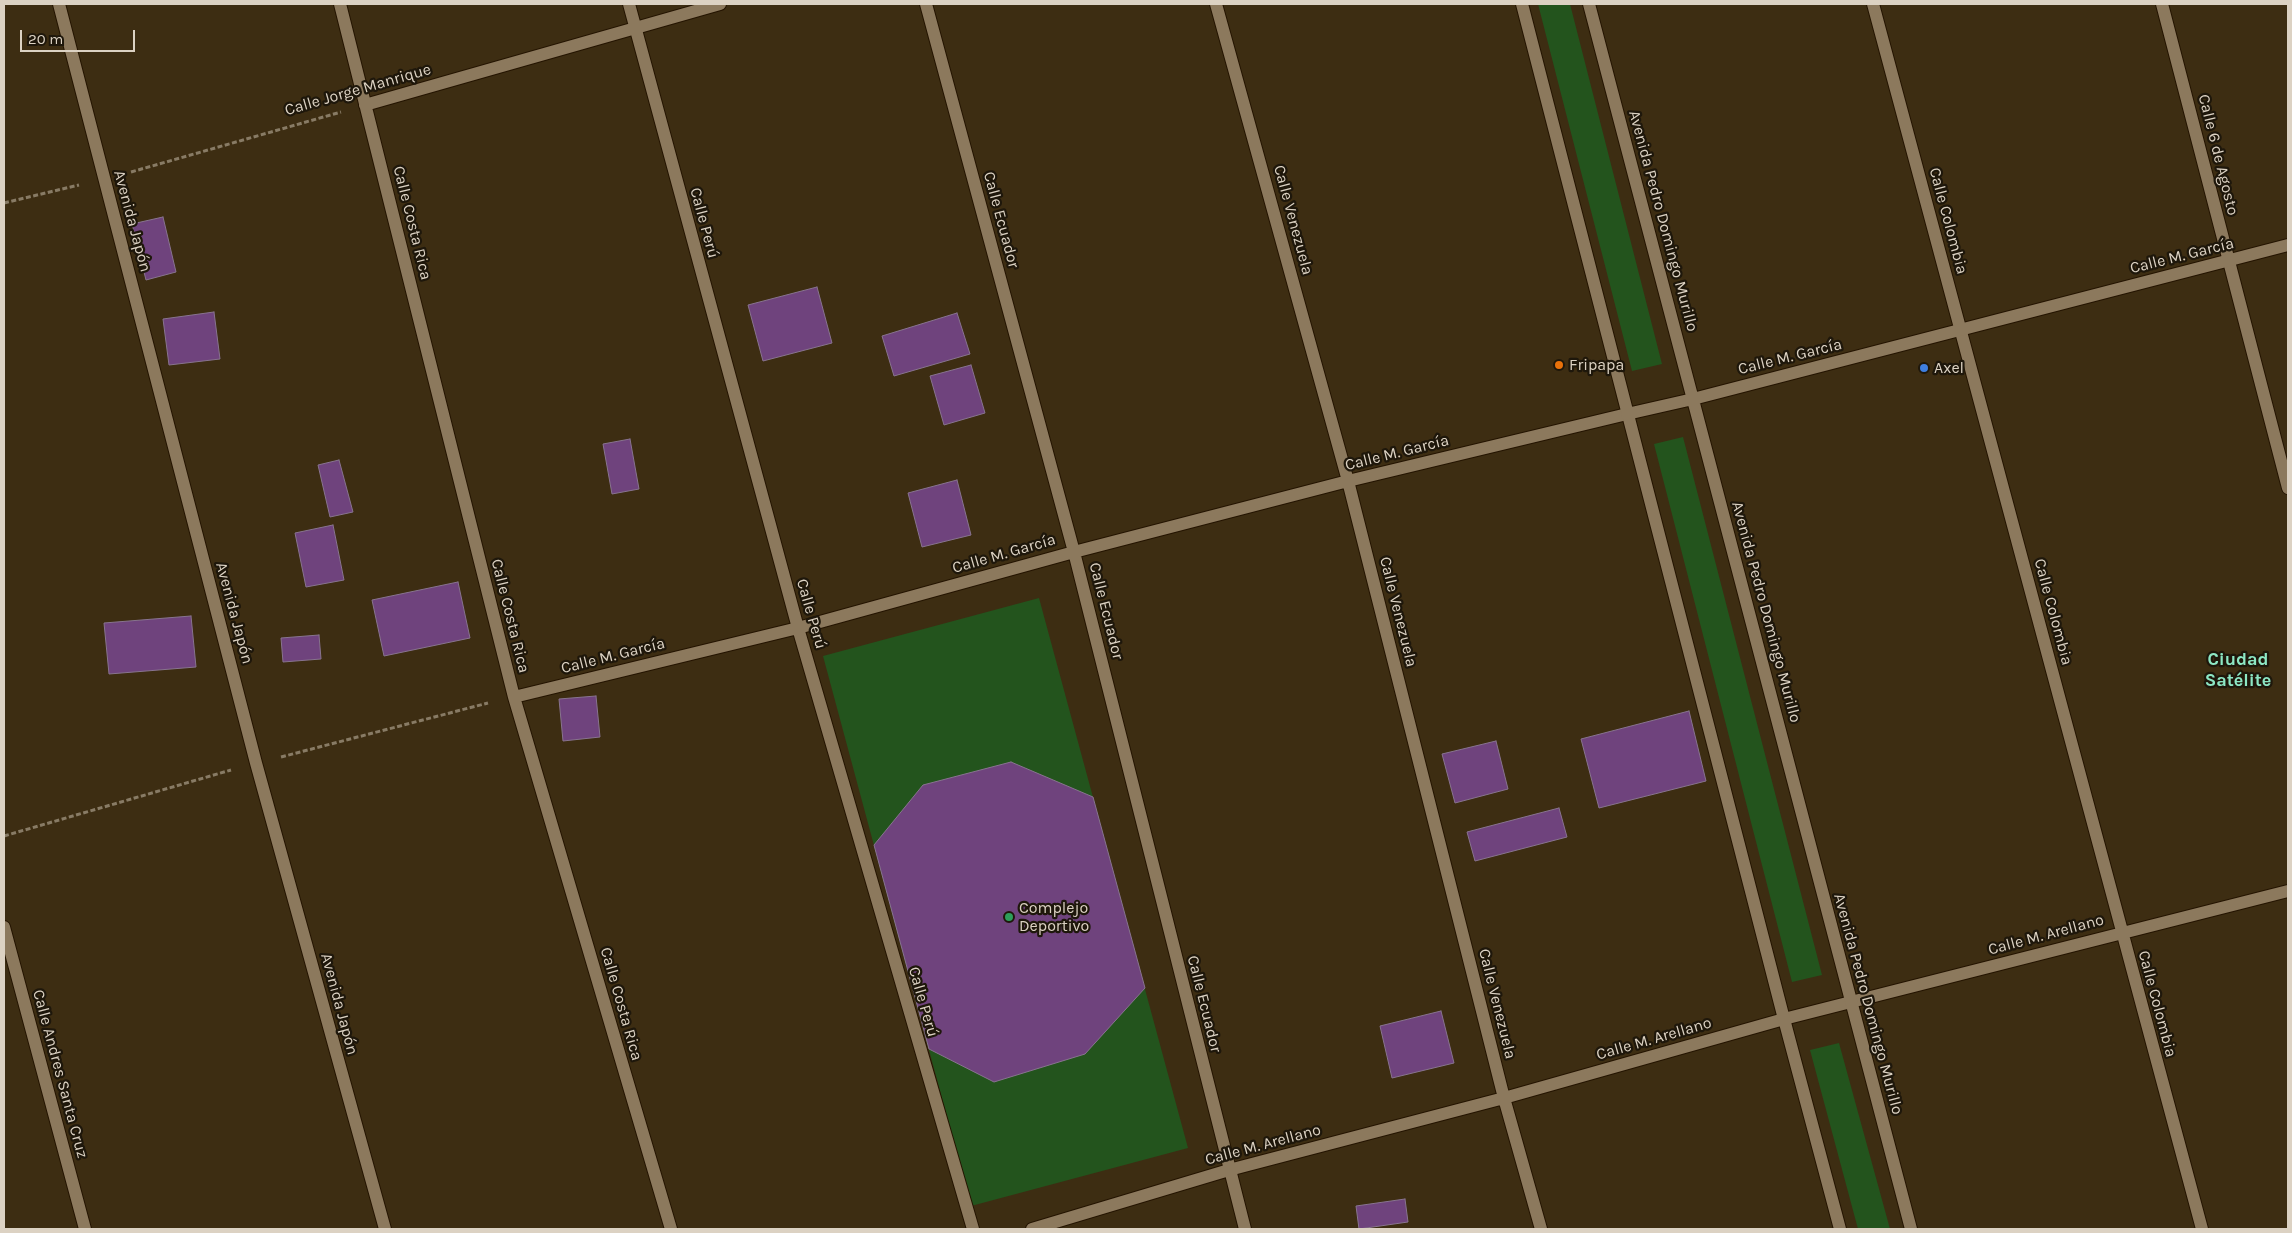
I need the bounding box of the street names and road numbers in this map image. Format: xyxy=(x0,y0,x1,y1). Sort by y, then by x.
street label: Calle Jorge Manrique xyxy=(283,60,433,120)
street label: Calle 6 de Agosto xyxy=(2194,92,2242,218)
street label: Avenida Pedro Domingo Murillo xyxy=(1624,108,1702,334)
street label: Calle Venezuela xyxy=(1269,163,1317,277)
street label: Calle Costa Rica xyxy=(389,164,435,282)
street label: Calle Colombia xyxy=(1925,166,1971,276)
street label: Avenida Japón xyxy=(109,168,155,274)
street label: Calle Ecuador xyxy=(979,170,1023,270)
street label: Calle Perú xyxy=(685,186,723,260)
street label: Calle M. García xyxy=(2128,234,2236,278)
street label: Calle M. García xyxy=(1736,335,1844,379)
street label: Calle M. García xyxy=(1343,431,1451,475)
street label: Avenida Pedro Domingo Murillo xyxy=(1727,499,1805,725)
street label: Calle M. García xyxy=(950,530,1058,578)
street label: Calle Venezuela xyxy=(1375,555,1421,669)
street label: Calle Costa Rica xyxy=(487,557,533,675)
street label: Calle Colombia xyxy=(2030,557,2076,667)
street label: Avenida Japón xyxy=(211,560,257,666)
street label: Calle Ecuador xyxy=(1085,560,1127,662)
street label: Calle Perú xyxy=(792,577,830,651)
street label: Calle M. García xyxy=(559,634,667,678)
street label: Avenida Pedro Domingo Murillo xyxy=(1829,891,1907,1117)
street label: Calle M. Arellano xyxy=(1986,910,2106,960)
street label: Calle Costa Rica xyxy=(596,945,646,1063)
street label: Calle Venezuela xyxy=(1474,947,1520,1061)
street label: Calle Colombia xyxy=(2134,949,2180,1059)
street label: Avenida Japón xyxy=(316,951,362,1057)
street label: Calle Ecuador xyxy=(1183,953,1225,1055)
street label: Calle Perú xyxy=(904,965,942,1039)
street label: Calle Andres Santa Cruz xyxy=(28,988,92,1160)
street label: Calle M. Arellano xyxy=(1594,1013,1714,1065)
street label: Calle M. Arellano xyxy=(1203,1120,1323,1170)

